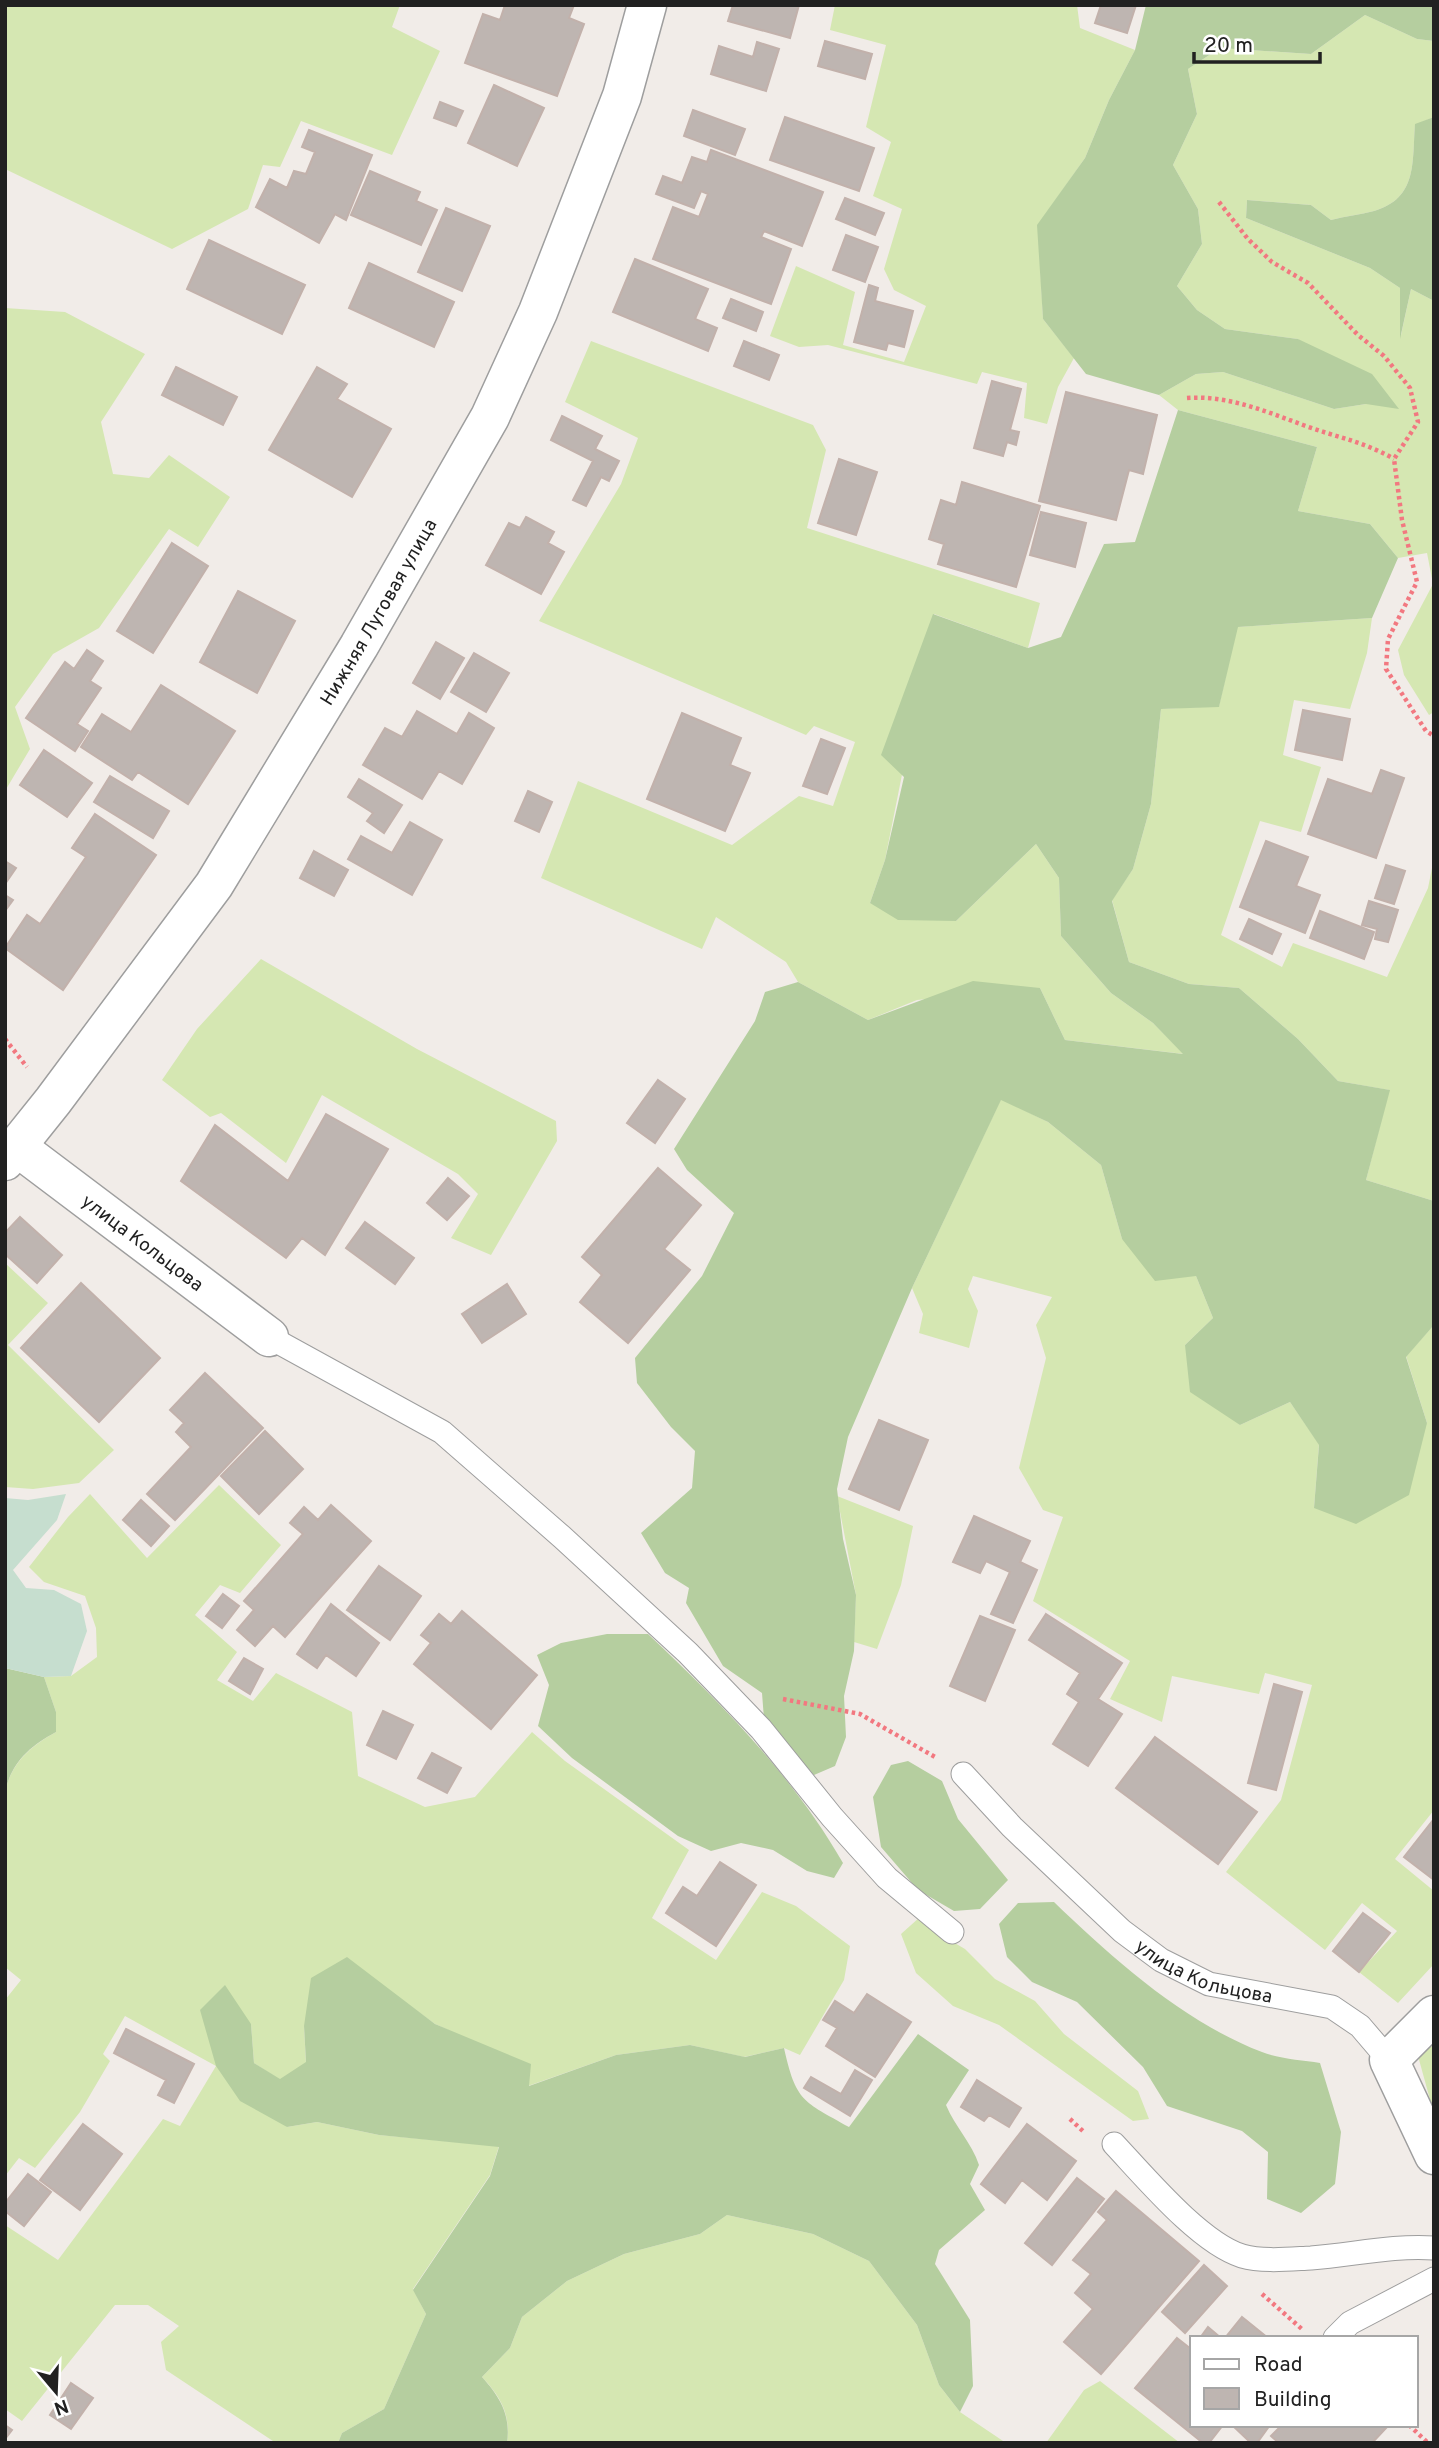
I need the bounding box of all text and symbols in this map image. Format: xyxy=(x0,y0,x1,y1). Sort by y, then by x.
scale bar xyxy=(1194,21,1320,65)
text: 20 m xyxy=(1204,33,1253,60)
street label: Нижняя Луговая улица xyxy=(316,515,443,710)
street label: улица Кольцова xyxy=(76,1190,208,1297)
street label: улица Кольцова xyxy=(1130,1935,1274,2010)
legend xyxy=(1190,2336,1418,2427)
text: Road xyxy=(1254,2352,1303,2379)
north arrow xyxy=(21,2357,91,2427)
text: Building xyxy=(1254,2387,1332,2414)
text: N xyxy=(51,2393,71,2420)

